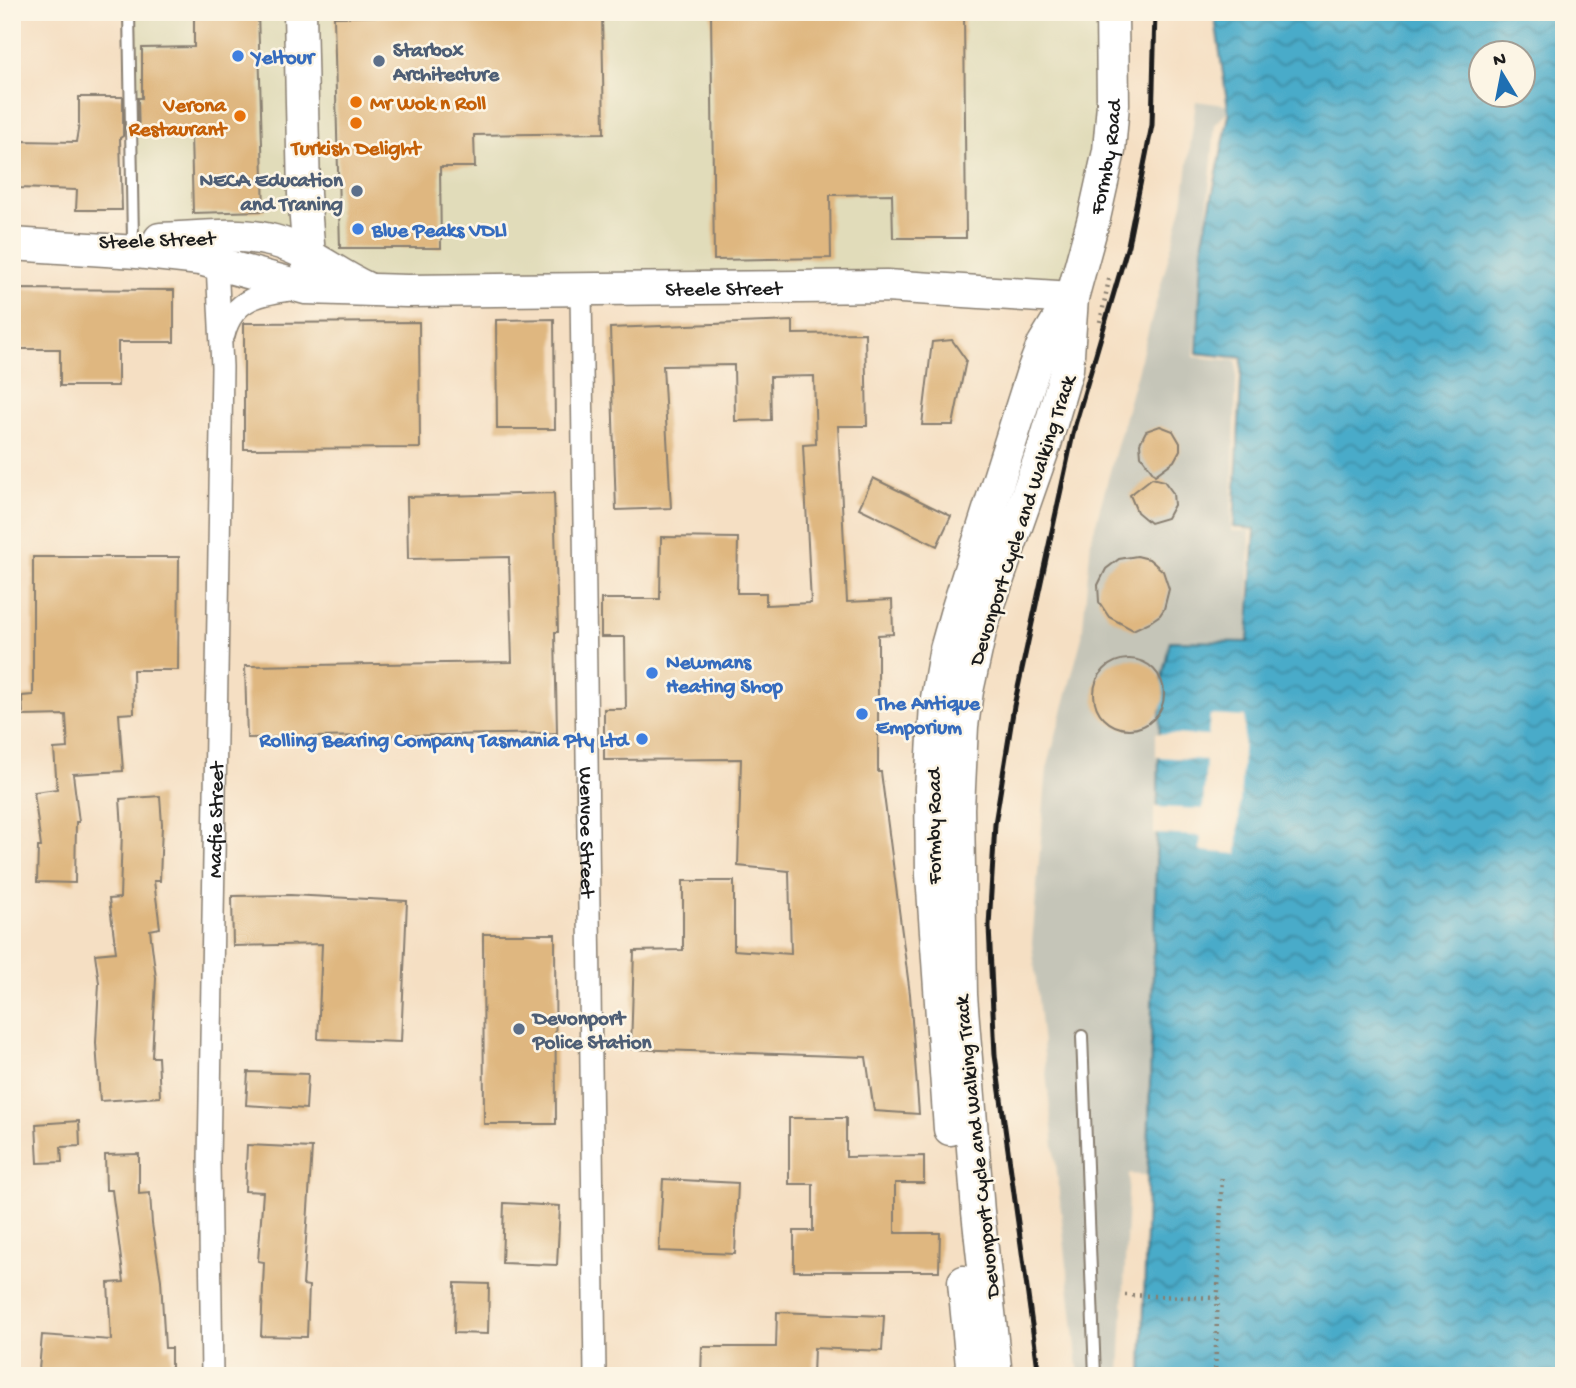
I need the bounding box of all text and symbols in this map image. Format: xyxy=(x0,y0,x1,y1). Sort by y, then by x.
north arrow xyxy=(1468,38,1538,108)
place label: Starbox Architecture xyxy=(392,40,500,89)
place label: Yeltour xyxy=(249,47,317,72)
marker: Yeltour xyxy=(230,48,246,64)
text: N xyxy=(1492,48,1508,73)
marker: Starbox Architecture xyxy=(371,53,387,69)
place label: Mr Wok n Roll xyxy=(370,93,487,118)
marker: Mr Wok n Roll xyxy=(348,94,364,110)
place label: Verona Restaurant xyxy=(128,95,228,144)
street label: Formby Road xyxy=(1086,97,1129,219)
marker: Verona Restaurant xyxy=(232,108,248,124)
marker: Turkish Delight xyxy=(348,115,364,131)
place label: Turkish Delight xyxy=(290,138,423,163)
place label: NECA Education and Traning xyxy=(199,170,344,219)
marker: NECA Education and Traning xyxy=(349,183,365,199)
place label: Blue Peaks VDLl xyxy=(371,220,507,245)
marker: Blue Peaks VDLl xyxy=(350,221,366,237)
street label: Steele Street xyxy=(99,228,218,257)
street label: Steele Street xyxy=(665,278,784,304)
street label: Devonport Cycle and Walking Track xyxy=(965,370,1084,671)
place label: Newmans Heating Shop xyxy=(666,652,783,701)
marker: Newmans Heating Shop xyxy=(644,665,660,681)
place label: The Antique Emporium xyxy=(874,693,981,742)
marker: The Antique Emporium xyxy=(854,706,870,722)
place label: Rolling Bearing Company Tasmania Pty Ltd xyxy=(259,730,631,755)
marker: Rolling Bearing Company Tasmania Pty Ltd xyxy=(634,731,650,747)
street label: Macfie Street xyxy=(205,759,232,878)
street label: Wenvoe Street xyxy=(571,766,598,900)
street label: Formby Road xyxy=(924,766,949,885)
street label: Devonport Cycle and Walking Track xyxy=(951,992,1008,1301)
place label: Devonport Police Station xyxy=(531,1008,653,1057)
marker: Devonport Police Station xyxy=(511,1021,527,1037)

